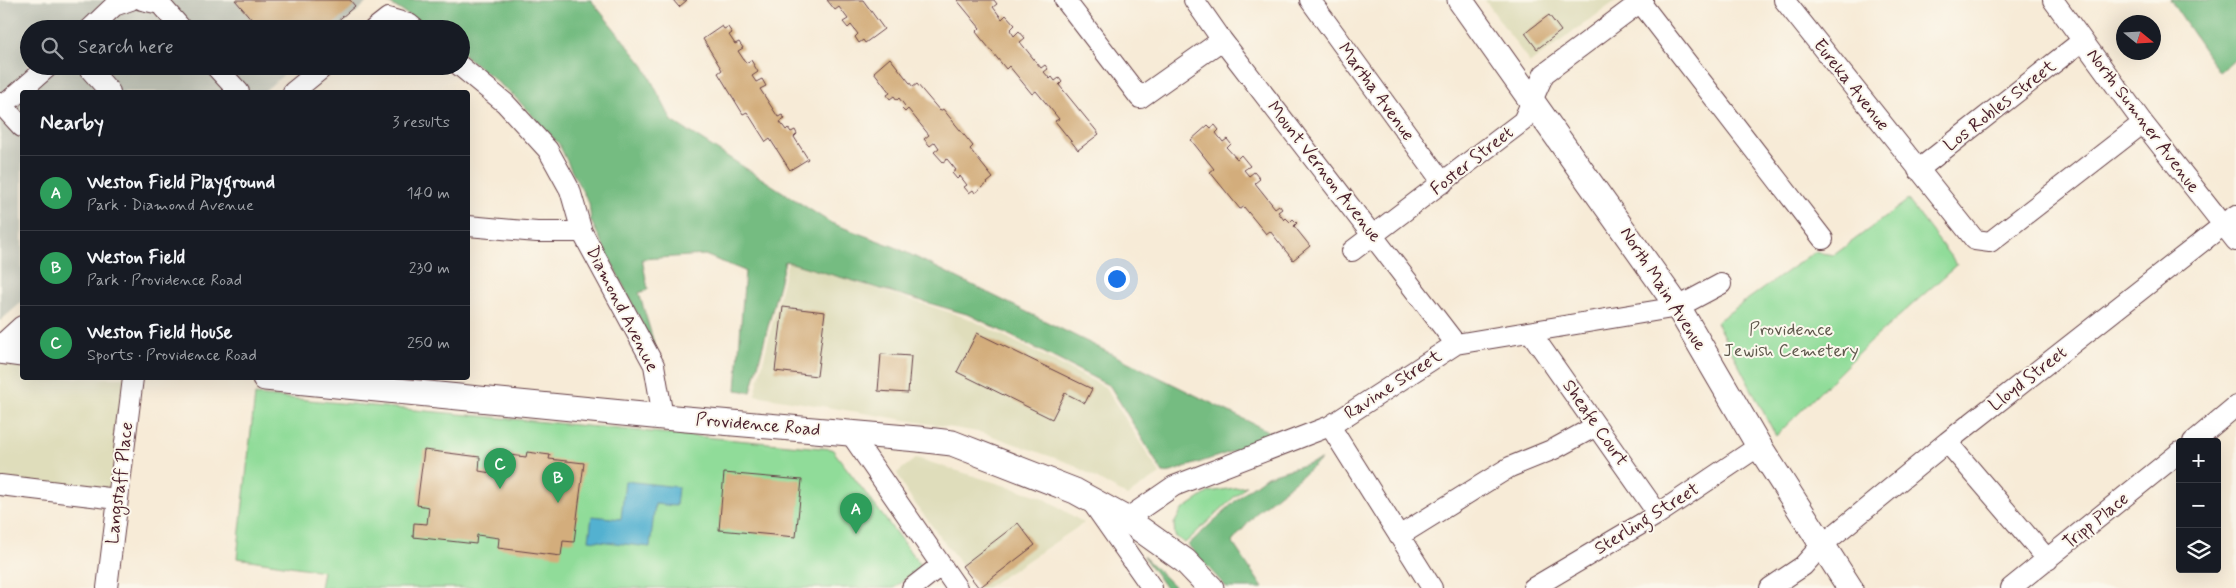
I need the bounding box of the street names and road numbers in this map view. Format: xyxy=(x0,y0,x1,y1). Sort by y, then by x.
street label: Eureka Avenue xyxy=(1807,34,1895,136)
street label: Martha Avenue xyxy=(1332,38,1420,146)
street label: North Sumner Avenue xyxy=(2081,44,2205,198)
street label: Los Robles Street xyxy=(1939,54,2061,157)
street label: Mount Vernon Avenue xyxy=(1261,96,1387,248)
street label: Foster Street xyxy=(1425,121,1519,201)
street label: North Main Avenue xyxy=(1614,223,1712,355)
street label: Diamond Avenue xyxy=(580,242,664,376)
street label: Lloyd Street xyxy=(1984,341,2072,417)
street label: Ravine Street xyxy=(1340,344,1447,425)
street label: Sheafe Court xyxy=(1556,375,1634,471)
street label: Providence Road xyxy=(695,408,821,442)
street label: Langstaff Place xyxy=(101,421,140,546)
street label: Sterling Street xyxy=(1590,477,1705,562)
street label: Tripp Place xyxy=(2058,487,2134,555)

